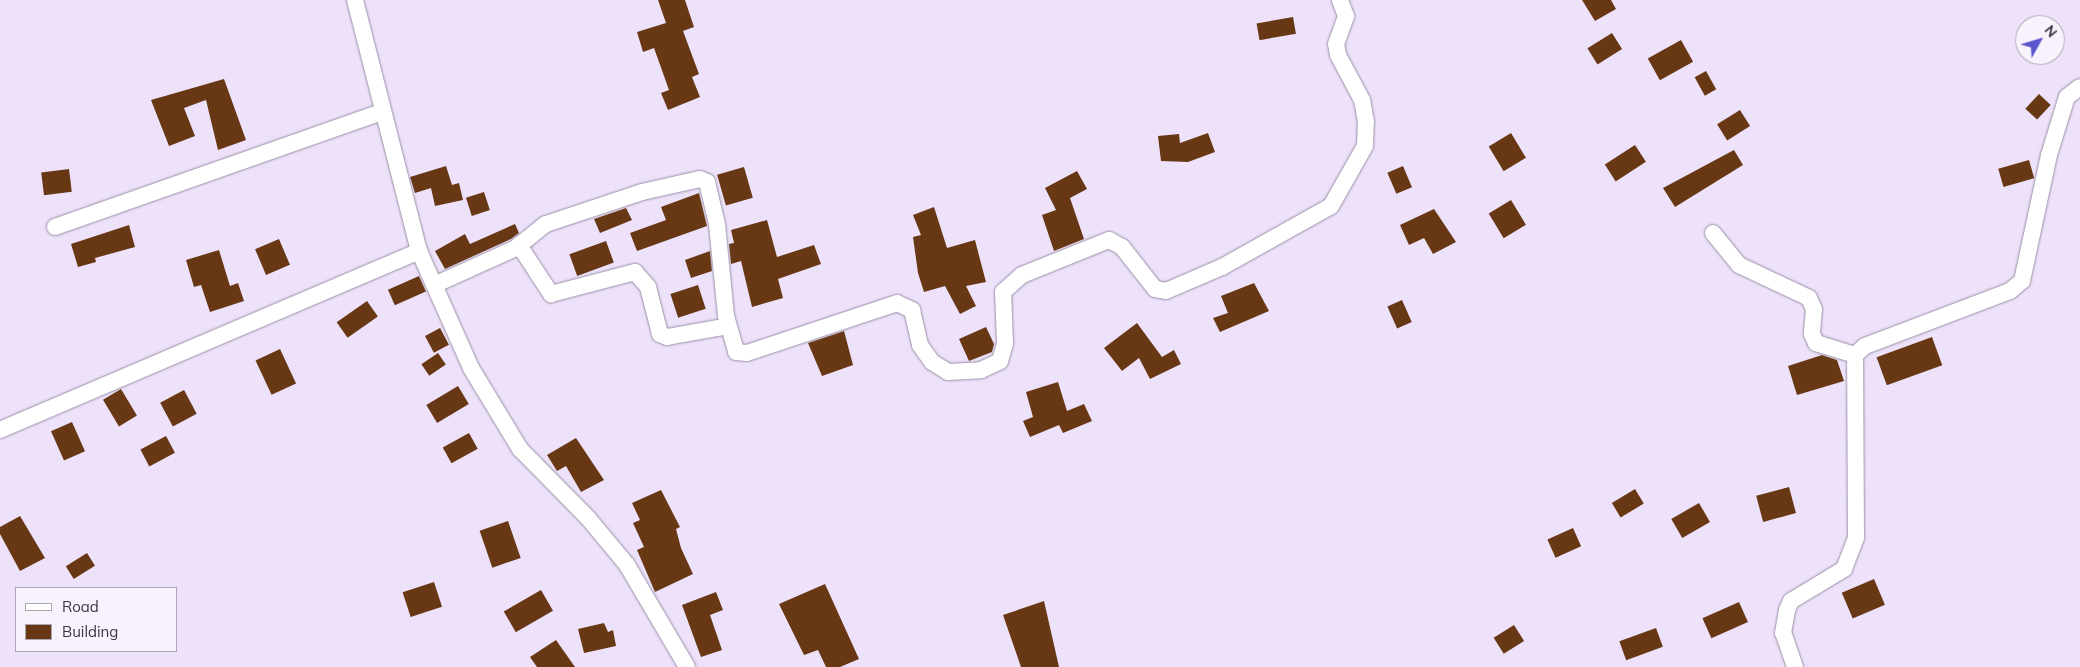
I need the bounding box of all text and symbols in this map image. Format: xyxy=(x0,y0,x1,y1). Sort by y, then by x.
north arrow xyxy=(2015,15,2065,65)
text: N xyxy=(2041,21,2061,41)
legend xyxy=(15,587,178,652)
text: Road xyxy=(62,597,99,616)
text: Building xyxy=(62,622,118,641)

